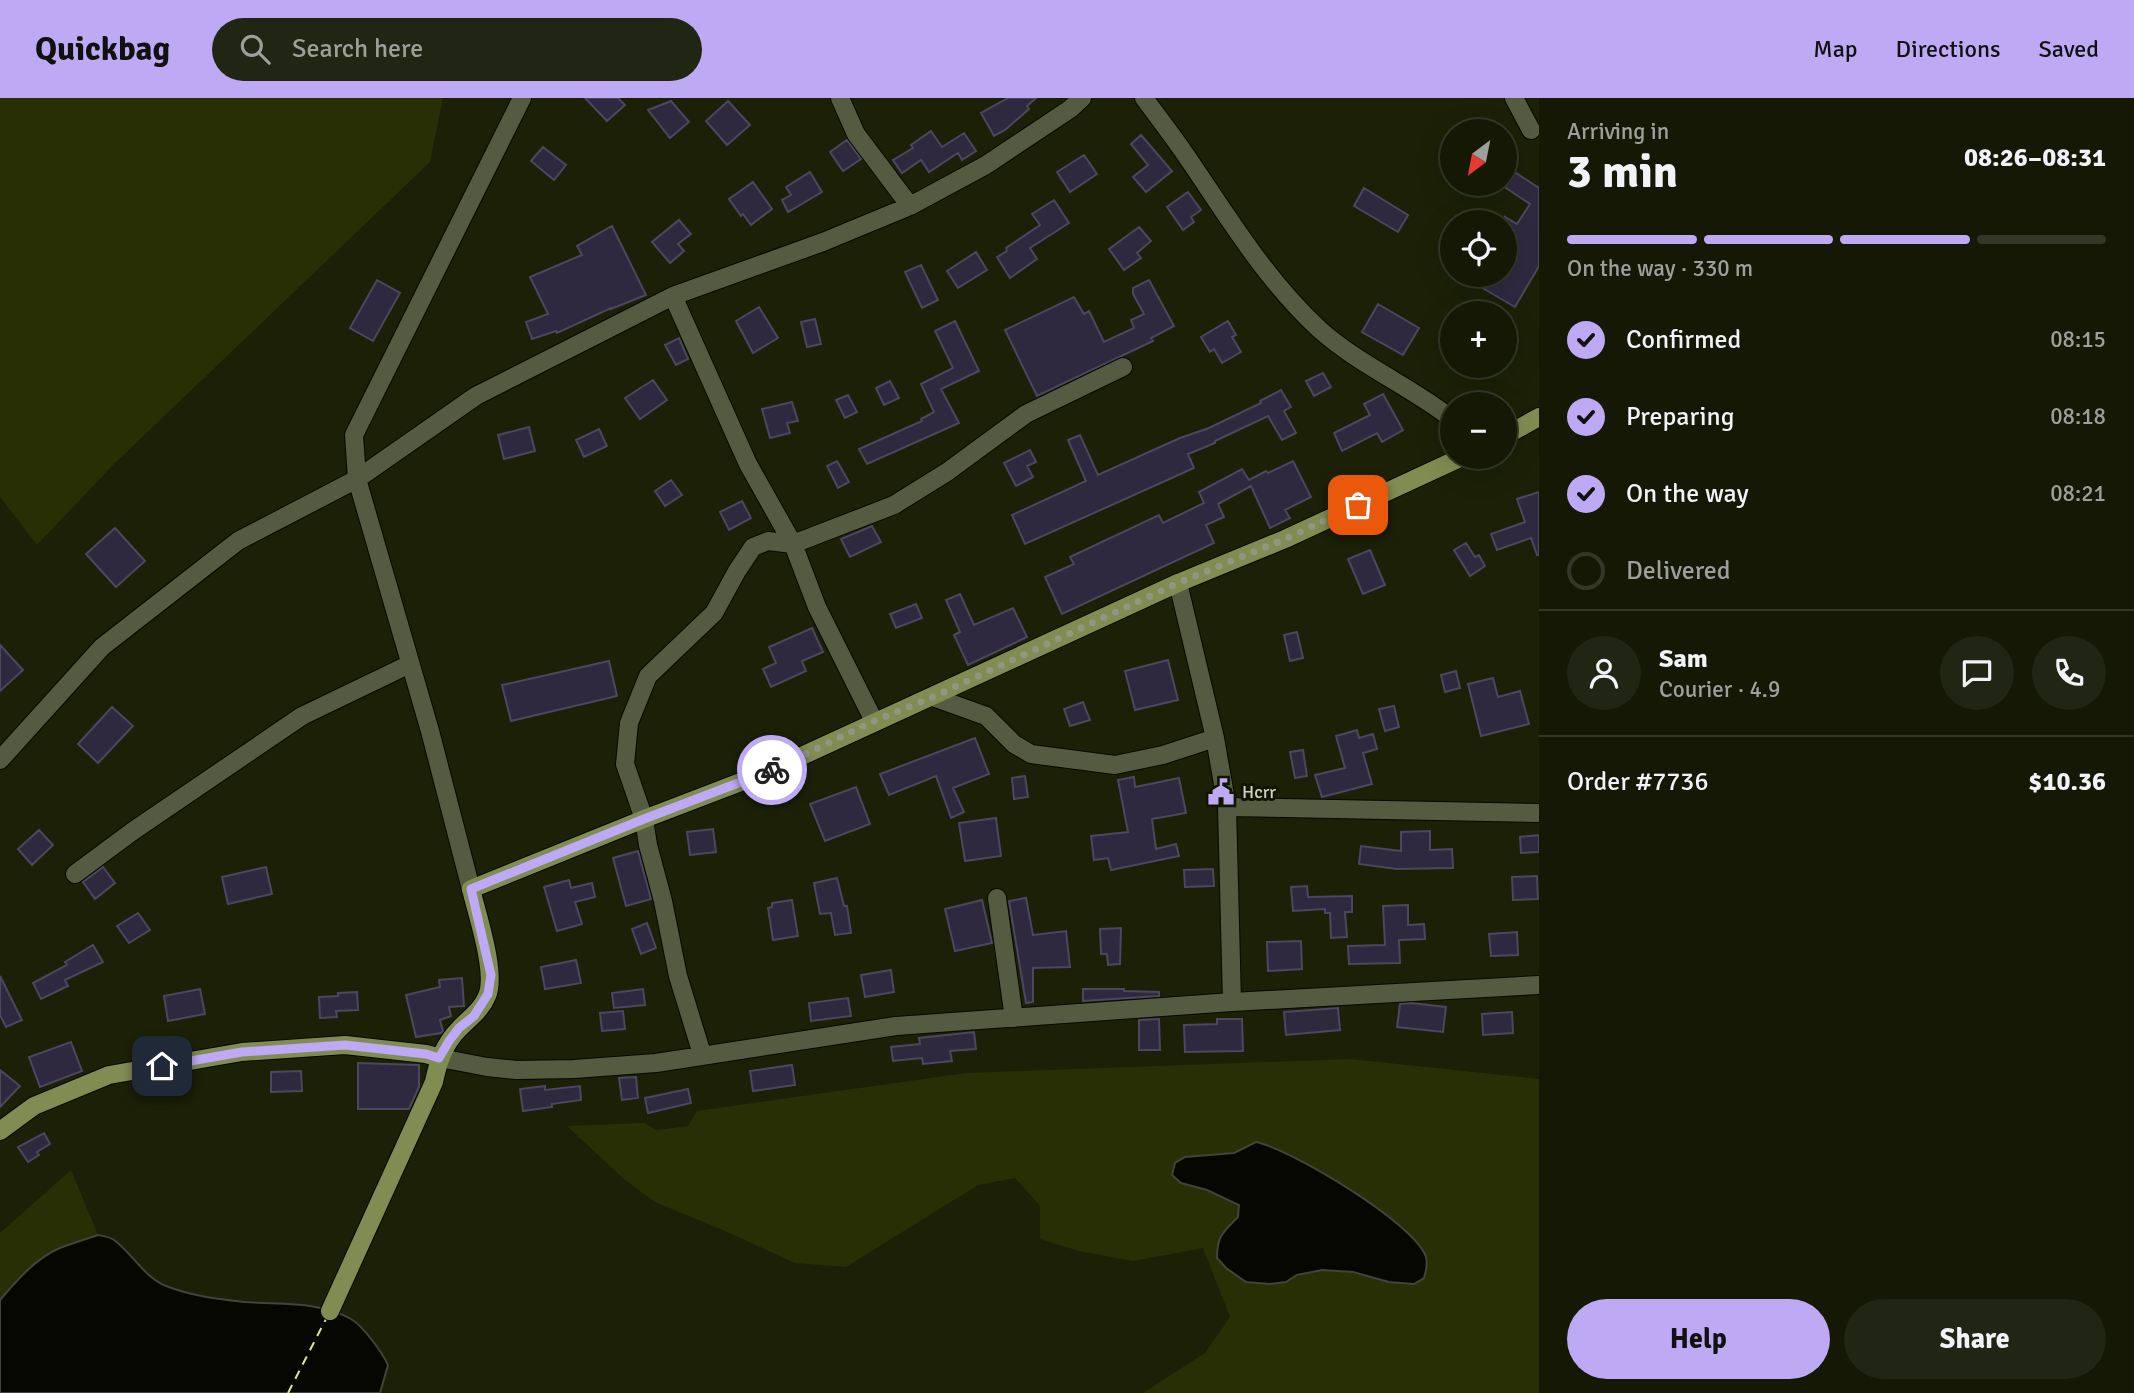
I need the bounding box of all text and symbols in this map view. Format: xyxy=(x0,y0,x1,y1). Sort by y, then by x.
search box xyxy=(212,18,702,81)
text: Quickbag xyxy=(35,29,170,70)
icon: search xyxy=(236,30,274,68)
text: Search here xyxy=(292,33,423,65)
text: Map xyxy=(1813,34,1858,64)
text: Directions xyxy=(1896,34,2001,64)
text: Saved xyxy=(2039,34,2099,64)
text: Arriving in xyxy=(1567,117,1669,146)
north arrow xyxy=(1440,119,1517,196)
map controls xyxy=(1440,119,1517,469)
text: 08:26–08:31 xyxy=(1964,142,2106,174)
text: 3 min xyxy=(1567,144,1678,200)
button: locate xyxy=(1440,210,1517,287)
text: On the way · 330 m xyxy=(1567,254,1753,283)
button: + xyxy=(1440,301,1517,378)
icon: check xyxy=(1567,321,1605,359)
text: Confirmed xyxy=(1626,324,1741,356)
text: 08:15 xyxy=(2050,325,2106,354)
button: − xyxy=(1440,392,1517,469)
icon: check xyxy=(1567,398,1605,436)
text: Preparing xyxy=(1626,401,1734,433)
text: 08:18 xyxy=(2050,402,2106,431)
pin xyxy=(1328,475,1388,535)
icon: check xyxy=(1567,475,1605,513)
text: On the way xyxy=(1626,478,1749,510)
text: 08:21 xyxy=(2050,479,2106,508)
icon: bag xyxy=(1339,486,1377,524)
text: Delivered xyxy=(1626,555,1731,587)
button: person xyxy=(1567,636,1641,710)
button: chat xyxy=(1940,636,2014,710)
button: phone xyxy=(2032,636,2106,710)
text: Sam xyxy=(1659,643,1708,675)
text: Courier · 4.9 xyxy=(1659,675,1780,704)
courier xyxy=(737,735,807,805)
icon: bike xyxy=(753,751,791,789)
text: Order #7736 xyxy=(1567,766,1708,798)
text: $10.36 xyxy=(2028,766,2106,798)
public building icon: Hcrr xyxy=(1206,777,1236,807)
place label: Hcrr xyxy=(1242,781,1276,803)
pin xyxy=(132,1036,192,1096)
icon: home xyxy=(143,1047,181,1085)
button: Help xyxy=(1567,1299,1830,1379)
button: Share xyxy=(1844,1299,2106,1379)

